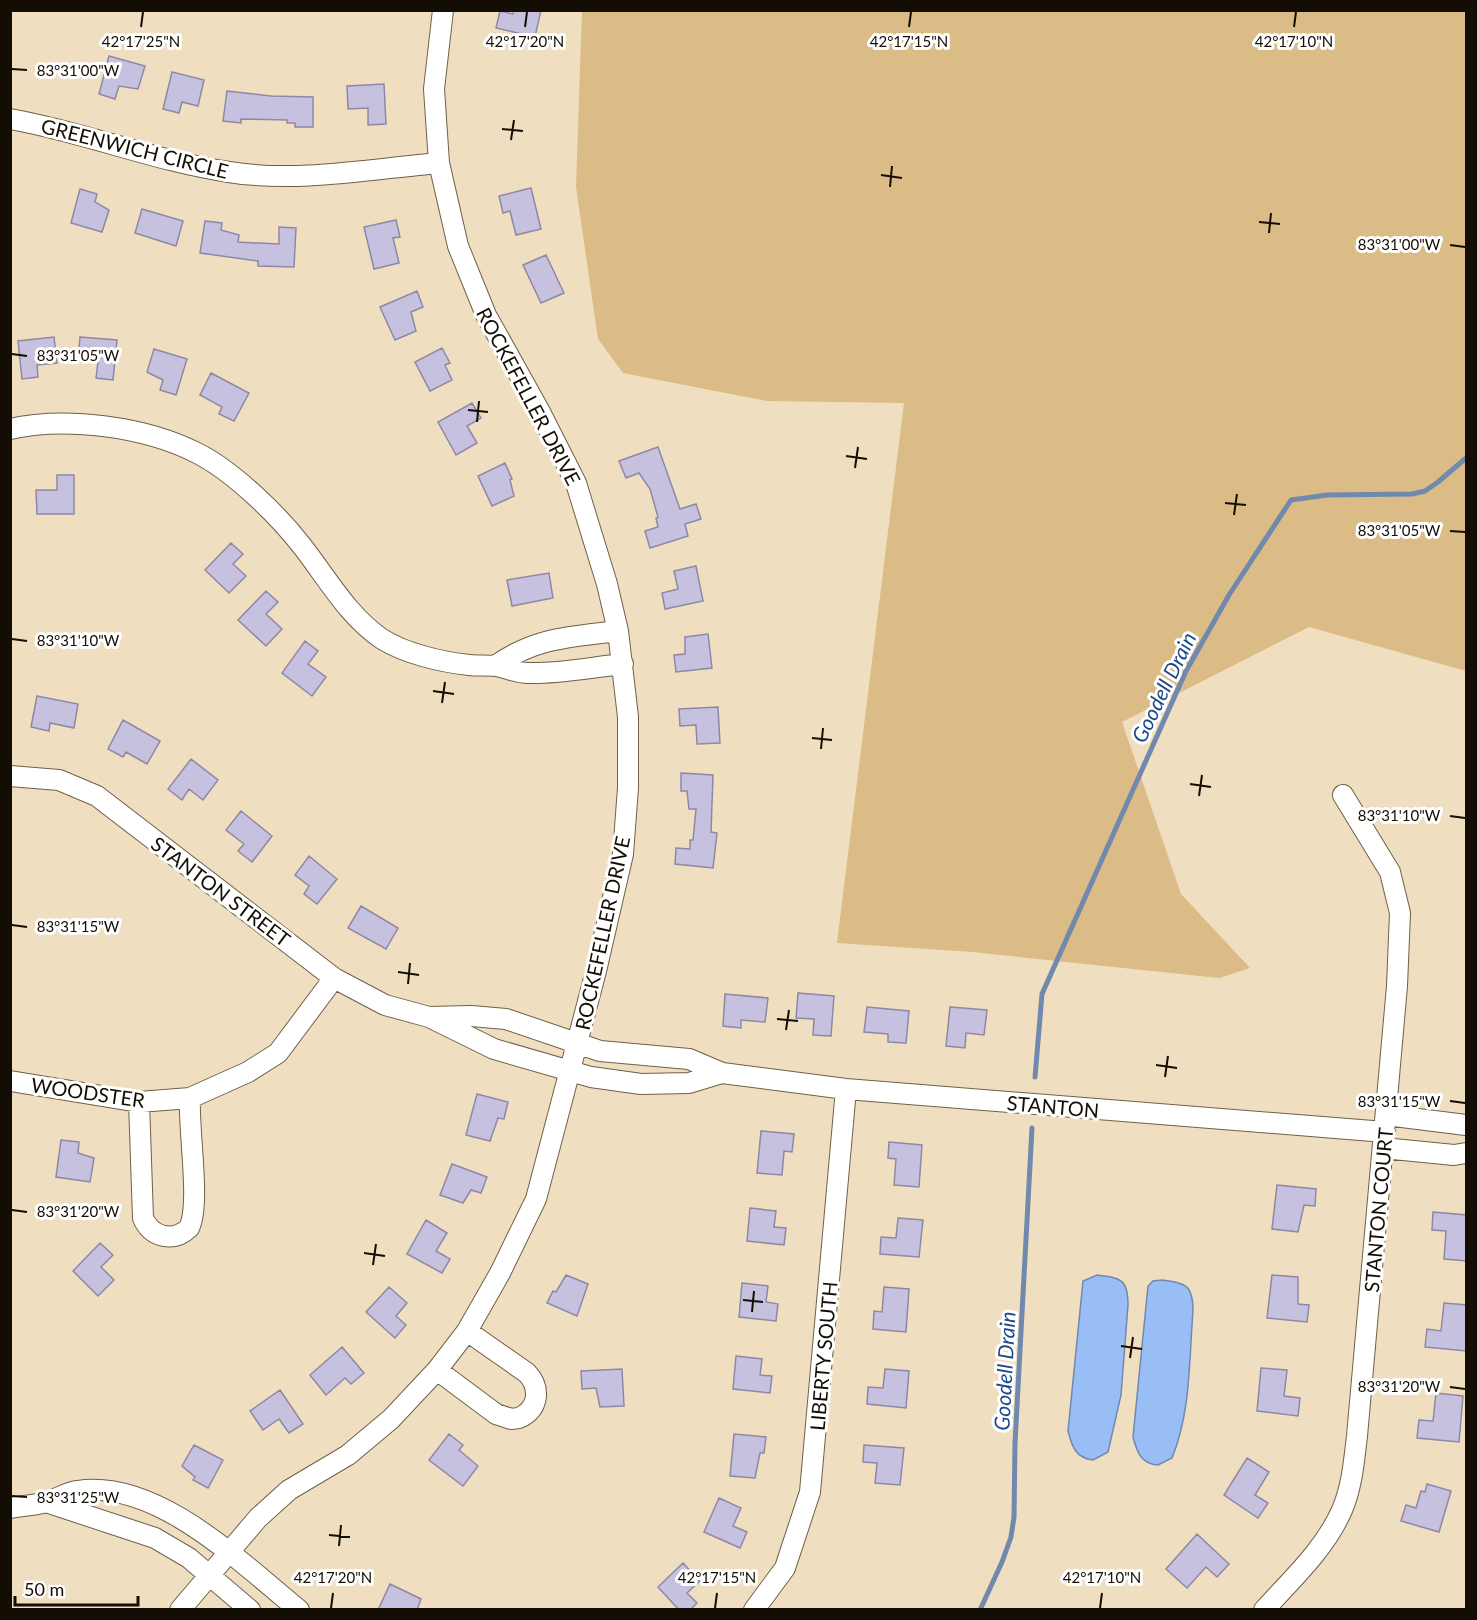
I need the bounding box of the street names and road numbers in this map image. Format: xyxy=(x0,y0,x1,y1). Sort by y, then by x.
street label: GREENWICH CIRCLE xyxy=(39,113,231,183)
street label: ROCKEFELLER DRIVE xyxy=(472,303,586,489)
street label: STANTON STREET xyxy=(147,831,295,951)
street label: ROCKEFELLER DRIVE xyxy=(570,834,634,1032)
street label: WOODSTER xyxy=(30,1072,147,1112)
street label: STANTON xyxy=(1006,1090,1100,1122)
street label: STANTON COURT xyxy=(1359,1126,1397,1293)
street label: LIBERTY SOUTH xyxy=(805,1280,841,1432)

